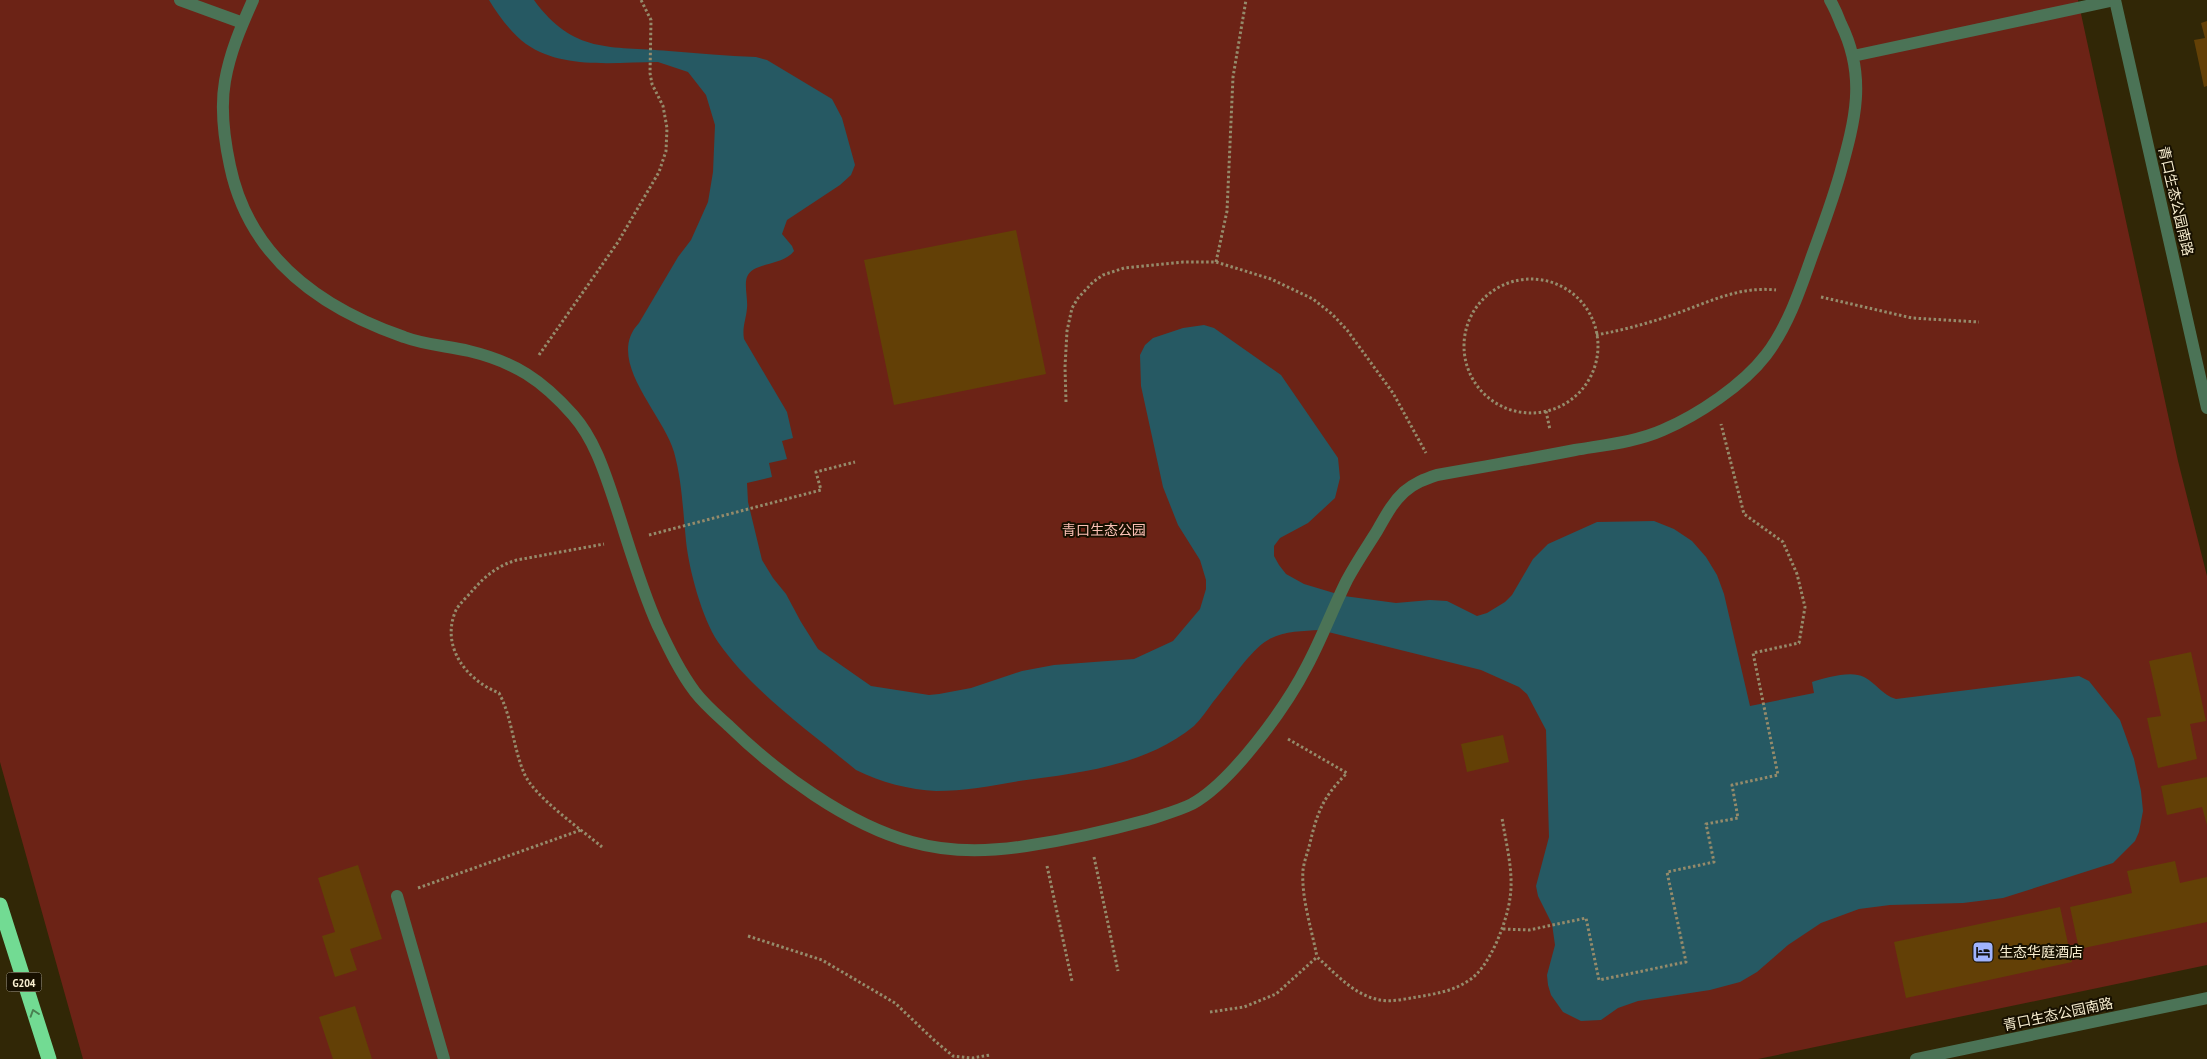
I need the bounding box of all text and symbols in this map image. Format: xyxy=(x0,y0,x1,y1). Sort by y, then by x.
street label: 青口生态公园南路 xyxy=(2155,144,2197,258)
park label: 青口生态公园 xyxy=(1062,521,1146,539)
hotel icon: 生态华庭酒店 xyxy=(1971,940,1995,964)
place label: 生态华庭酒店 xyxy=(1999,943,2083,961)
road number: G204 xyxy=(6,972,42,992)
street label: 青口生态公园南路 xyxy=(2001,994,2115,1034)
one-way arrow xyxy=(30,1009,40,1017)

